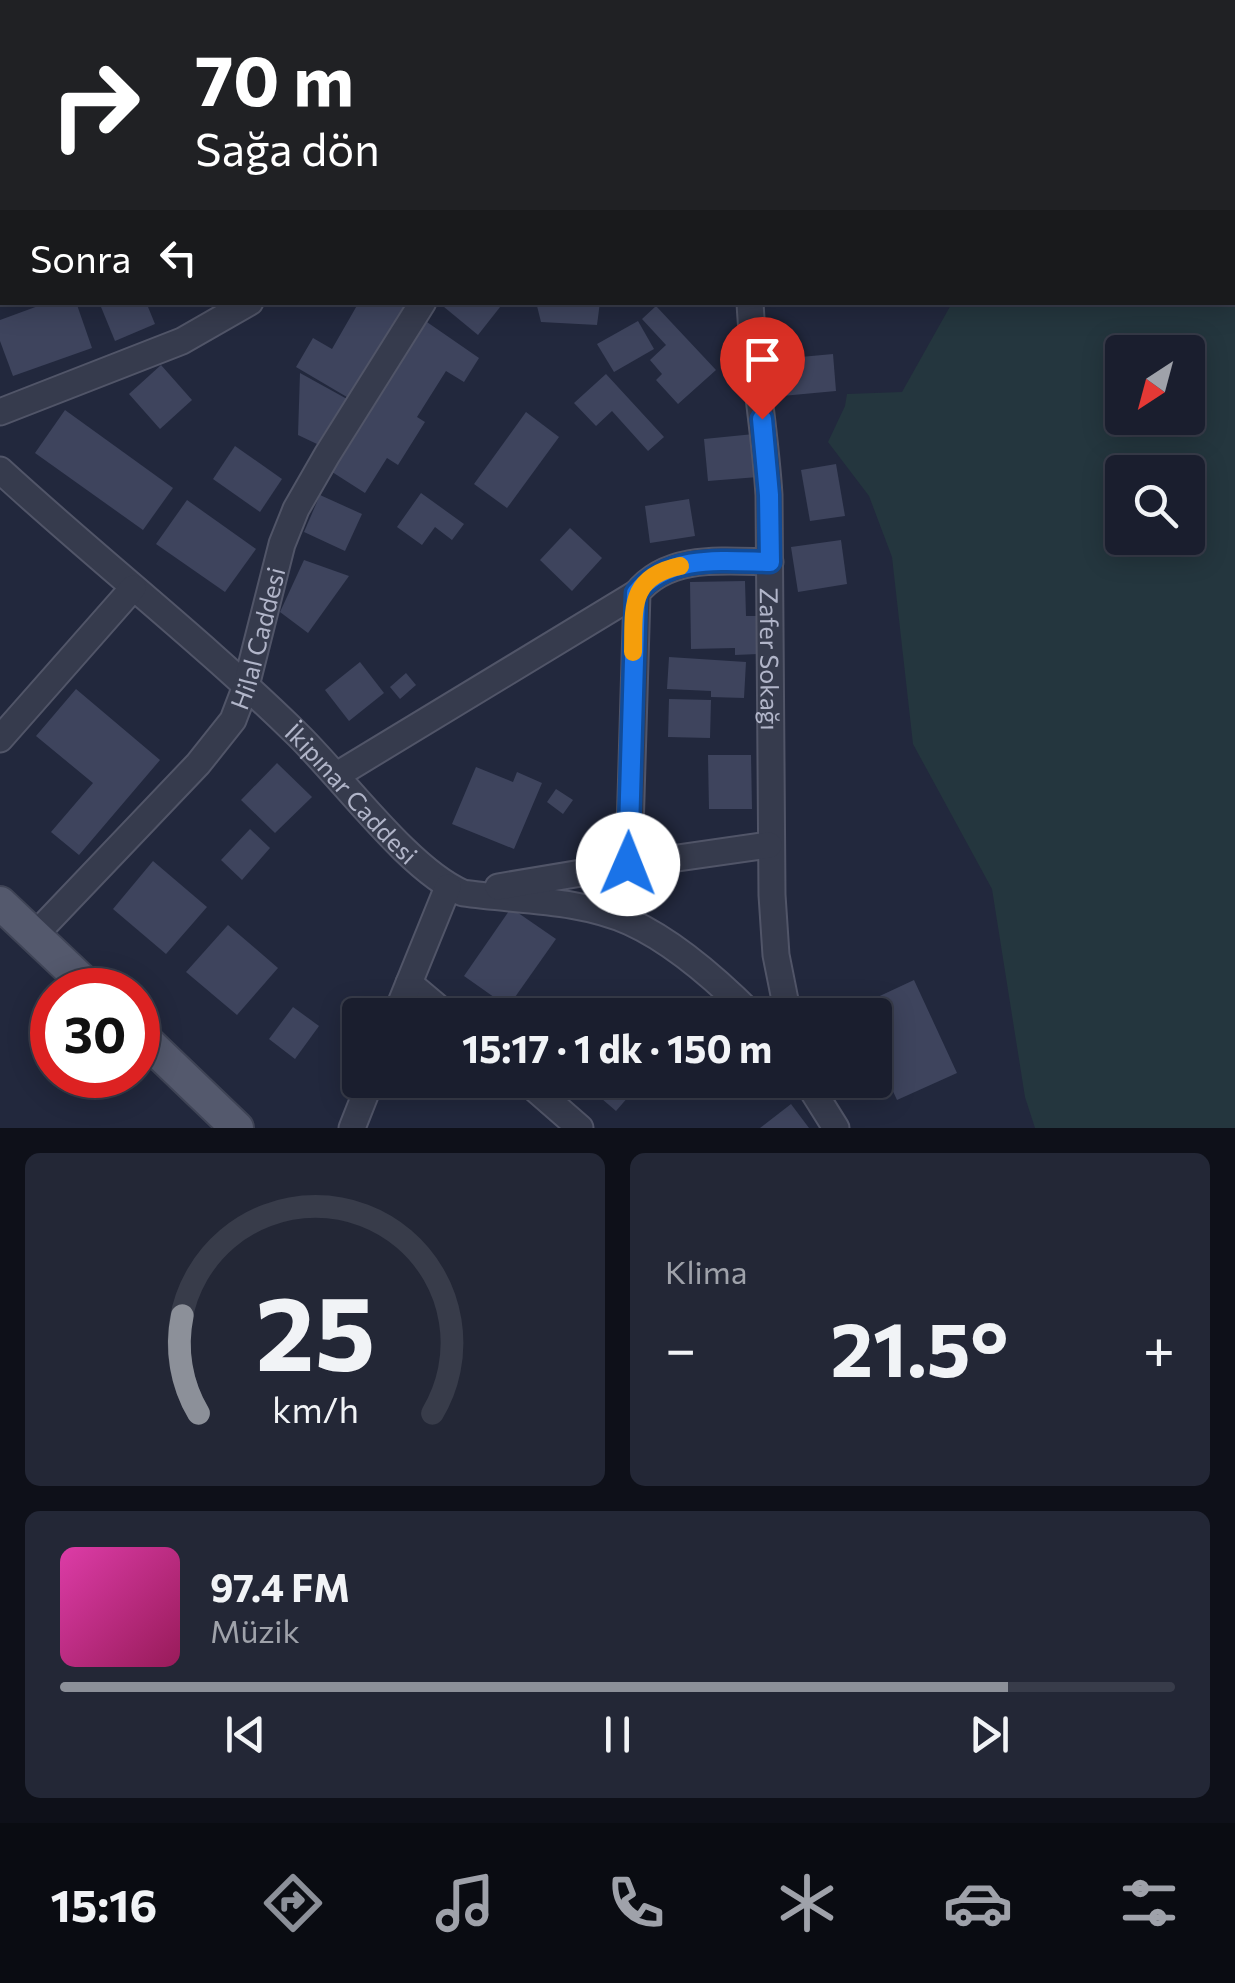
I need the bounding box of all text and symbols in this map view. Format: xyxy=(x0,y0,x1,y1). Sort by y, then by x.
text: 70 m xyxy=(195,35,354,120)
icon: right xyxy=(30,40,160,170)
text: Sağa dön xyxy=(195,120,380,175)
icon: left xyxy=(151,230,206,285)
text: Sonra xyxy=(30,234,131,281)
pin xyxy=(720,317,805,420)
icon: arrive xyxy=(735,332,790,387)
north arrow xyxy=(1105,335,1205,435)
map controls xyxy=(1105,335,1205,555)
button: search xyxy=(1105,455,1205,555)
street label: Hilal Caddesi xyxy=(223,564,291,714)
street label: Zafer Sokağı xyxy=(755,587,786,731)
street label: İkipınar Caddesi xyxy=(280,716,424,870)
position arrow xyxy=(576,812,680,916)
speed limit sign: 30 xyxy=(30,968,160,1098)
text: 15:17 · 1 dk · 150 m xyxy=(462,1024,772,1071)
text: Klima xyxy=(665,1251,747,1291)
text: 25 xyxy=(255,1265,375,1392)
text: 21.5° xyxy=(830,1301,1009,1392)
text: − xyxy=(665,1313,696,1380)
text: + xyxy=(1143,1313,1175,1380)
text: km/h xyxy=(272,1387,358,1430)
text: 97.4 FM xyxy=(210,1563,350,1610)
text: Müzik xyxy=(210,1610,300,1650)
icon: previous xyxy=(218,1707,273,1762)
icon: pause xyxy=(590,1707,645,1762)
icon: next xyxy=(962,1707,1017,1762)
icon: directions xyxy=(258,1868,328,1938)
icon: music xyxy=(430,1868,500,1938)
icon: phone xyxy=(601,1868,671,1938)
icon: climate xyxy=(772,1868,842,1938)
icon: car xyxy=(943,1868,1013,1938)
icon: filters xyxy=(1114,1868,1184,1938)
text: 15:16 xyxy=(51,1876,157,1931)

